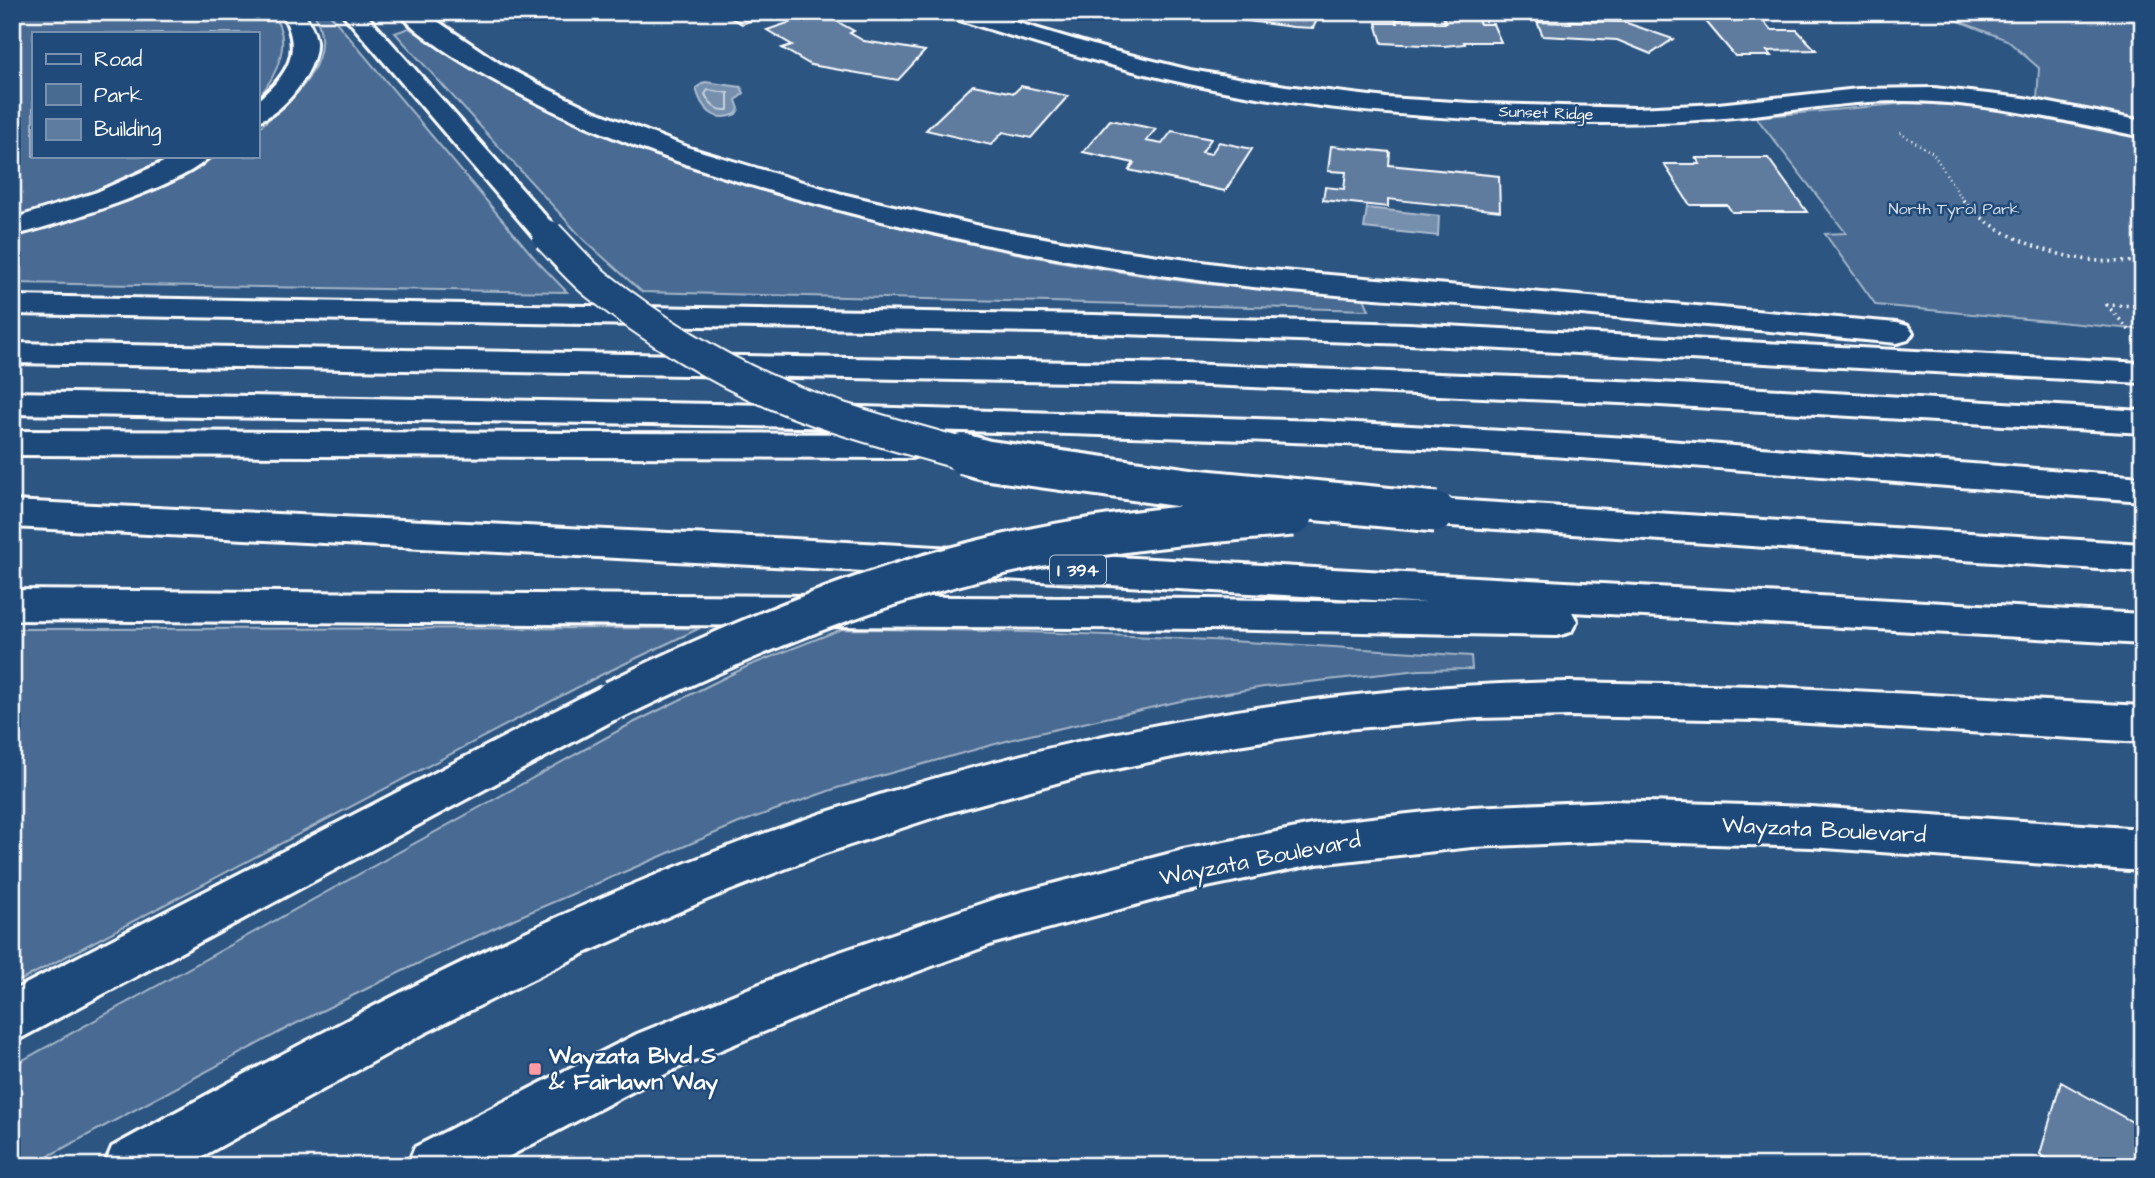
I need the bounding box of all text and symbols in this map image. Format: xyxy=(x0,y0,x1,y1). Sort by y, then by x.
legend xyxy=(32,32,259,158)
text: Road xyxy=(94,45,142,74)
text: Park xyxy=(94,81,143,110)
street label: Sunset Ridge xyxy=(1498,100,1594,127)
text: Building xyxy=(94,115,162,146)
park label: North Tyrol Park xyxy=(1888,198,2020,221)
road number: I 394 xyxy=(1050,556,1106,584)
street label: Wayzata Boulevard xyxy=(1721,809,1927,852)
street label: Wayzata Boulevard xyxy=(1157,824,1364,895)
place label: Wayzata Blvd S & Fairlawn Way xyxy=(548,1040,718,1100)
marker: Wayzata Blvd S & Fairlawn Way xyxy=(527,1061,543,1077)

